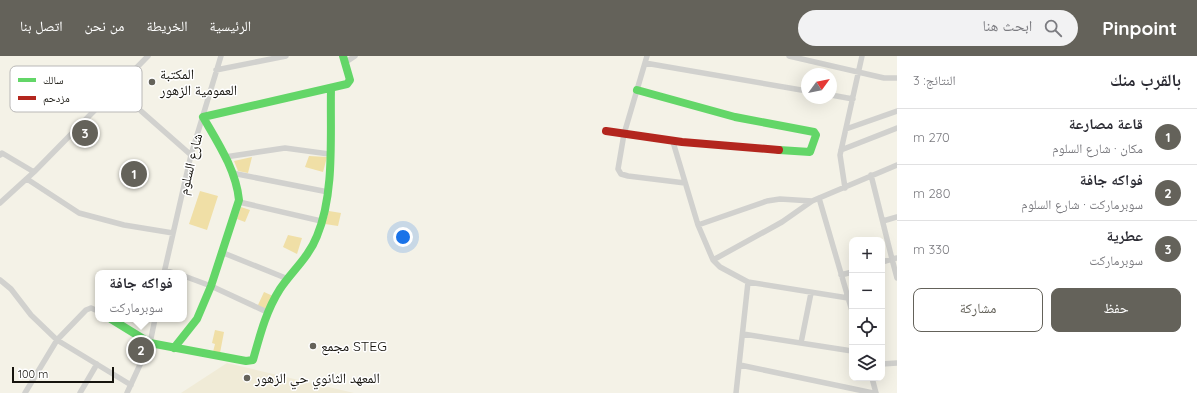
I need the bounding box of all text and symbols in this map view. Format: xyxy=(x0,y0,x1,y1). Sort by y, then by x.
search box xyxy=(798,10,1078,46)
text: ابحث هنا xyxy=(983,16,1032,35)
text: Pinpoint xyxy=(1102,16,1177,40)
text: اتصل بنا xyxy=(20,17,63,35)
text: من نحن xyxy=(85,17,124,35)
text: الخريطة xyxy=(146,17,188,35)
text: الرئيسية xyxy=(210,17,251,35)
icon: search xyxy=(1042,17,1064,39)
place label: المكتبة العمومية الزهور xyxy=(159,65,237,99)
legend xyxy=(10,66,142,112)
north arrow xyxy=(801,68,837,104)
text: بالقرب منك xyxy=(1110,69,1181,90)
text: النتائج: 3 xyxy=(913,72,956,88)
text: سالك xyxy=(43,73,63,87)
marker: المكتبة العمومية الزهور xyxy=(147,77,157,87)
text: مزدحم xyxy=(43,91,70,106)
text: قاعة مصارعة xyxy=(1069,114,1143,133)
pin: 3 xyxy=(72,118,98,148)
text: 270 m xyxy=(913,129,950,145)
text: 1 xyxy=(1165,129,1171,145)
street label: شارع السلوم xyxy=(174,131,207,197)
text: مكان · شارع السلوم xyxy=(1052,140,1143,156)
pin: 1 xyxy=(121,159,147,189)
text: فواكه جافة xyxy=(1080,170,1143,189)
text: 280 m xyxy=(913,185,950,201)
text: 2 xyxy=(1164,185,1172,201)
text: سوبرماركت · شارع السلوم xyxy=(1021,196,1143,212)
text: عطرية xyxy=(1107,226,1143,245)
your location xyxy=(393,227,413,247)
map controls xyxy=(849,237,885,381)
button: + xyxy=(849,237,885,273)
text: 330 m xyxy=(913,241,950,257)
text: 3 xyxy=(1165,241,1172,257)
text: سوبرماركت xyxy=(1089,252,1143,268)
popup xyxy=(95,270,187,322)
text: فواكه جافة xyxy=(109,273,173,292)
button: − xyxy=(849,273,885,309)
button: مشاركة xyxy=(913,288,1043,332)
button: حفظ xyxy=(1051,288,1181,332)
text: سوبرماركت xyxy=(109,299,163,315)
button: locate xyxy=(849,309,885,345)
pin: 2 xyxy=(128,335,154,365)
place label: مجمع STEG xyxy=(321,337,387,356)
marker: مجمع STEG xyxy=(308,341,318,351)
button: layers xyxy=(849,345,885,381)
scale bar xyxy=(12,365,114,384)
text: 100 m xyxy=(18,367,48,381)
place label: المعهد الثانوي حي الزهور xyxy=(254,369,380,390)
marker: المعهد الثانوي حي الزهور xyxy=(242,373,252,383)

